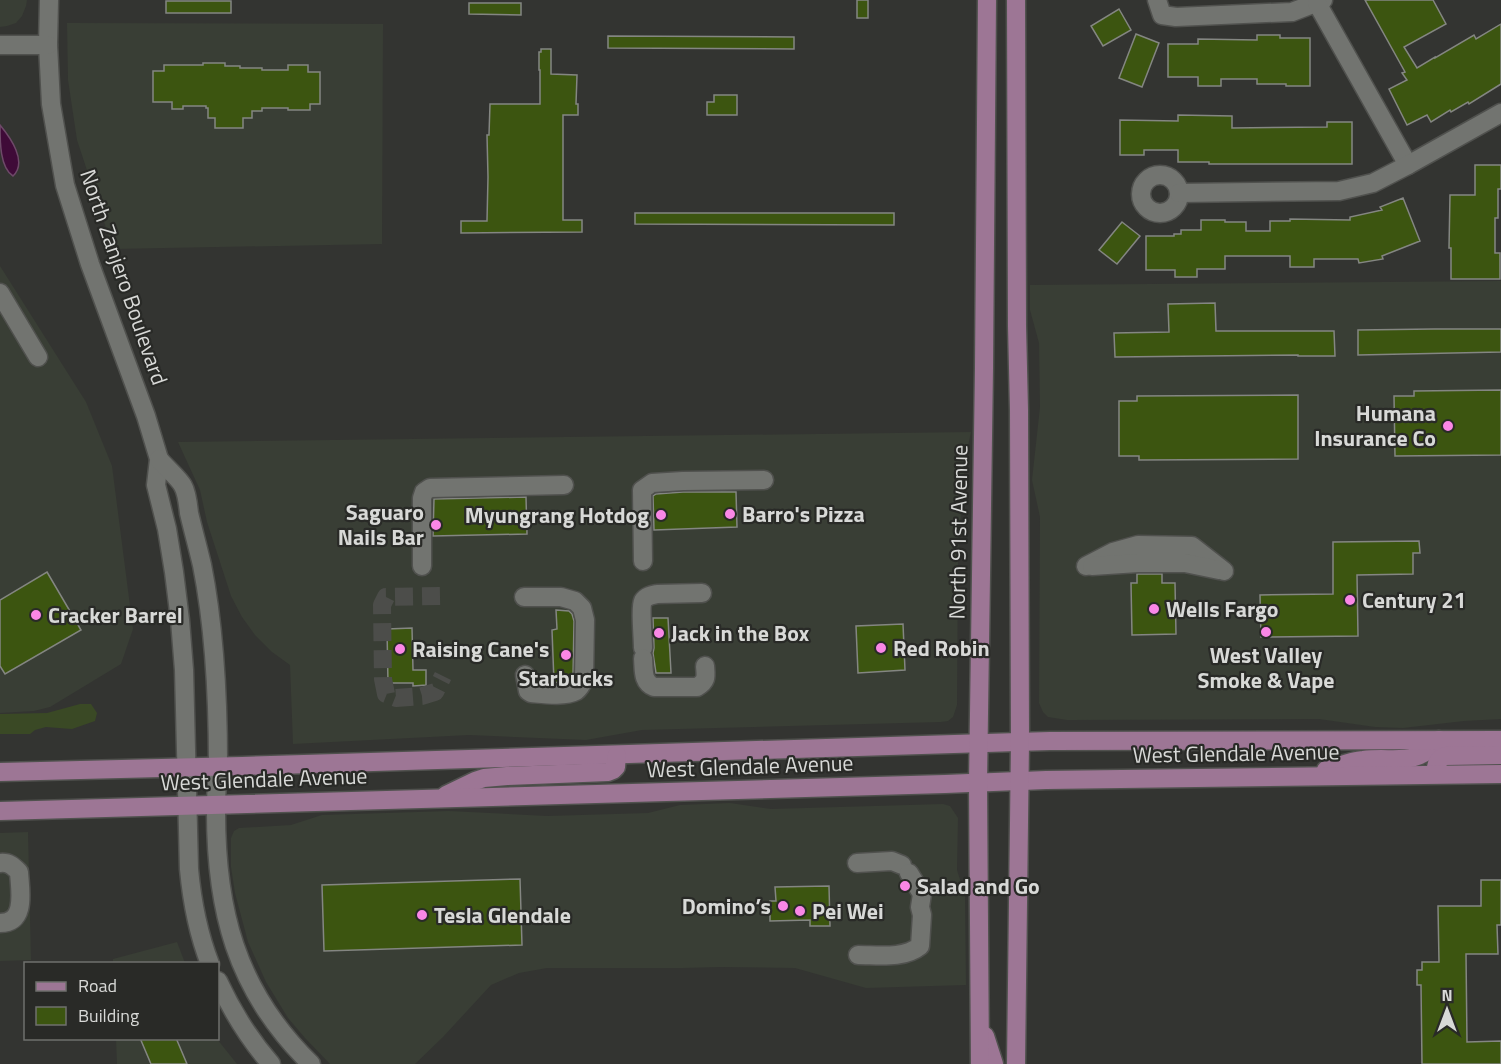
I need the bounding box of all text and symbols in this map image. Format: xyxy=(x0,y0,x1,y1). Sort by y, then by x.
street label: North Zanjero Boulevard xyxy=(71,165,177,389)
place label: Humana Insurance Co xyxy=(1314,396,1436,455)
marker: Humana Insurance Co xyxy=(1441,419,1455,433)
street label: North 91st Avenue xyxy=(939,444,977,620)
place label: Saguaro Nails Bar xyxy=(338,495,424,554)
place label: Barro's Pizza xyxy=(742,497,865,531)
place label: Myungrang Hotdog xyxy=(465,498,649,532)
marker: Barro's Pizza xyxy=(723,507,737,521)
marker: Myungrang Hotdog xyxy=(654,508,668,522)
marker: Saguaro Nails Bar xyxy=(429,518,443,532)
place label: Century 21 xyxy=(1362,583,1466,617)
place label: Wells Fargo xyxy=(1166,592,1279,626)
marker: Century 21 xyxy=(1343,593,1357,607)
place label: Cracker Barrel xyxy=(48,598,183,632)
marker: Wells Fargo xyxy=(1147,602,1161,616)
marker: Cracker Barrel xyxy=(29,608,43,622)
place label: Jack in the Box xyxy=(671,616,810,650)
marker: West Valley Smoke & Vape xyxy=(1259,625,1273,639)
marker: Jack in the Box xyxy=(652,626,666,640)
place label: Red Robin xyxy=(893,631,990,665)
place label: Raising Cane's xyxy=(412,632,549,666)
place label: West Valley Smoke & Vape xyxy=(1198,638,1334,697)
marker: Red Robin xyxy=(874,641,888,655)
marker: Raising Cane's xyxy=(393,642,407,656)
marker: Starbucks xyxy=(559,648,573,662)
place label: Starbucks xyxy=(519,661,613,695)
street label: West Glendale Avenue xyxy=(1132,734,1340,772)
street label: West Glendale Avenue xyxy=(646,745,854,787)
street label: West Glendale Avenue xyxy=(160,758,368,800)
place label: Salad and Go xyxy=(917,869,1040,903)
marker: Salad and Go xyxy=(898,879,912,893)
place label: Domino’s xyxy=(682,889,771,923)
place label: Pei Wei xyxy=(812,894,884,928)
place label: Tesla Glendale xyxy=(434,898,571,932)
marker: Domino’s xyxy=(776,899,790,913)
marker: Pei Wei xyxy=(793,904,807,918)
marker: Tesla Glendale xyxy=(415,908,429,922)
legend xyxy=(24,962,219,1040)
text: Road xyxy=(78,972,117,999)
north arrow xyxy=(1417,980,1477,1040)
text: N xyxy=(1441,983,1453,1007)
text: Building xyxy=(78,1002,139,1029)

